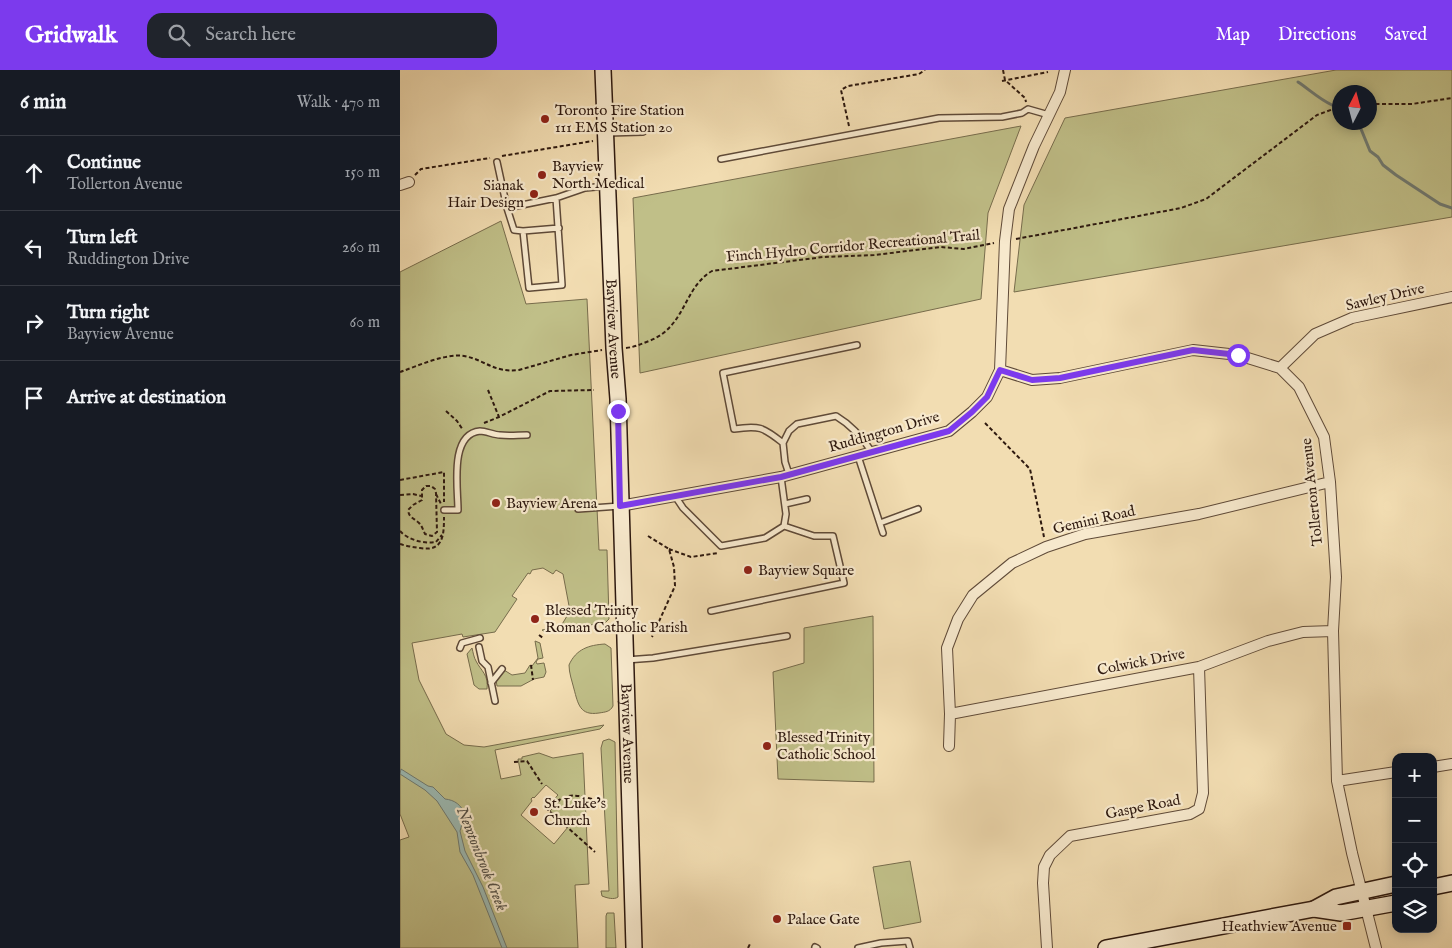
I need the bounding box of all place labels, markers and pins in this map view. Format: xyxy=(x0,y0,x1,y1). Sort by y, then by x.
place label: Toronto Fire Station 111 EMS Station 20 xyxy=(555,101,684,137)
marker: Toronto Fire Station 111 EMS Station 20 xyxy=(539,113,551,125)
place label: Bayview North Medical xyxy=(552,157,645,193)
marker: Bayview North Medical xyxy=(536,169,548,181)
place label: Sianak Hair Design xyxy=(447,176,525,212)
marker: Sianak Hair Design xyxy=(528,188,540,200)
place label: Bayview Arena xyxy=(506,494,598,513)
marker: Bayview Arena xyxy=(490,497,502,509)
place label: Bayview Square xyxy=(758,561,854,580)
marker: Bayview Square xyxy=(742,564,754,576)
place label: Blessed Trinity Roman Catholic Parish xyxy=(545,601,688,637)
marker: Blessed Trinity Roman Catholic Parish xyxy=(529,613,541,625)
place label: Blessed Trinity Catholic School xyxy=(777,728,876,764)
marker: Blessed Trinity Catholic School xyxy=(761,740,773,752)
place label: St. Luke’s Church xyxy=(544,794,606,830)
marker: St. Luke’s Church xyxy=(528,806,540,818)
place label: Palace Gate xyxy=(787,910,860,929)
marker: Palace Gate xyxy=(771,913,783,925)
place label: Heathview Avenue xyxy=(1222,917,1337,936)
marker: Heathview Avenue xyxy=(1341,920,1353,932)

